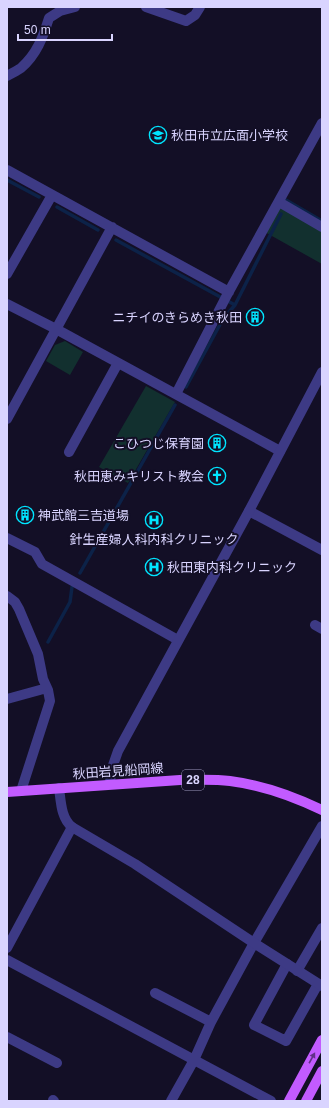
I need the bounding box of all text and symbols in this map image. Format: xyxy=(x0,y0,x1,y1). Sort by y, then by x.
scale bar xyxy=(18,16,112,42)
text: 50 m xyxy=(24,23,51,37)
school or university icon: 秋田市立広面小学校 xyxy=(148,125,168,145)
place label: 秋田市立広面小学校 xyxy=(171,128,288,143)
building icon: ニチイのきらめき秋田 xyxy=(245,307,265,327)
place label: ニチイのきらめき秋田 xyxy=(112,310,242,325)
building icon: こひつじ保育園 xyxy=(207,433,227,453)
place label: こひつじ保育園 xyxy=(113,436,204,451)
church icon: 秋田恵みキリスト教会 xyxy=(207,466,227,486)
place label: 秋田恵みキリスト教会 xyxy=(74,469,204,484)
building icon: 神武館三吉道場 xyxy=(15,505,35,525)
place label: 神武館三吉道場 xyxy=(38,508,129,523)
hospital icon: 針生産婦人科内科クリニック xyxy=(144,510,164,530)
place label: 針生産婦人科内科クリニック xyxy=(69,532,239,547)
hospital icon: 秋田東内科クリニック xyxy=(144,557,164,577)
place label: 秋田東内科クリニック xyxy=(167,560,297,575)
street label: 秋田岩見船岡線 xyxy=(72,760,164,782)
road number: 28 xyxy=(182,770,204,790)
one-way arrow xyxy=(309,1052,315,1064)

